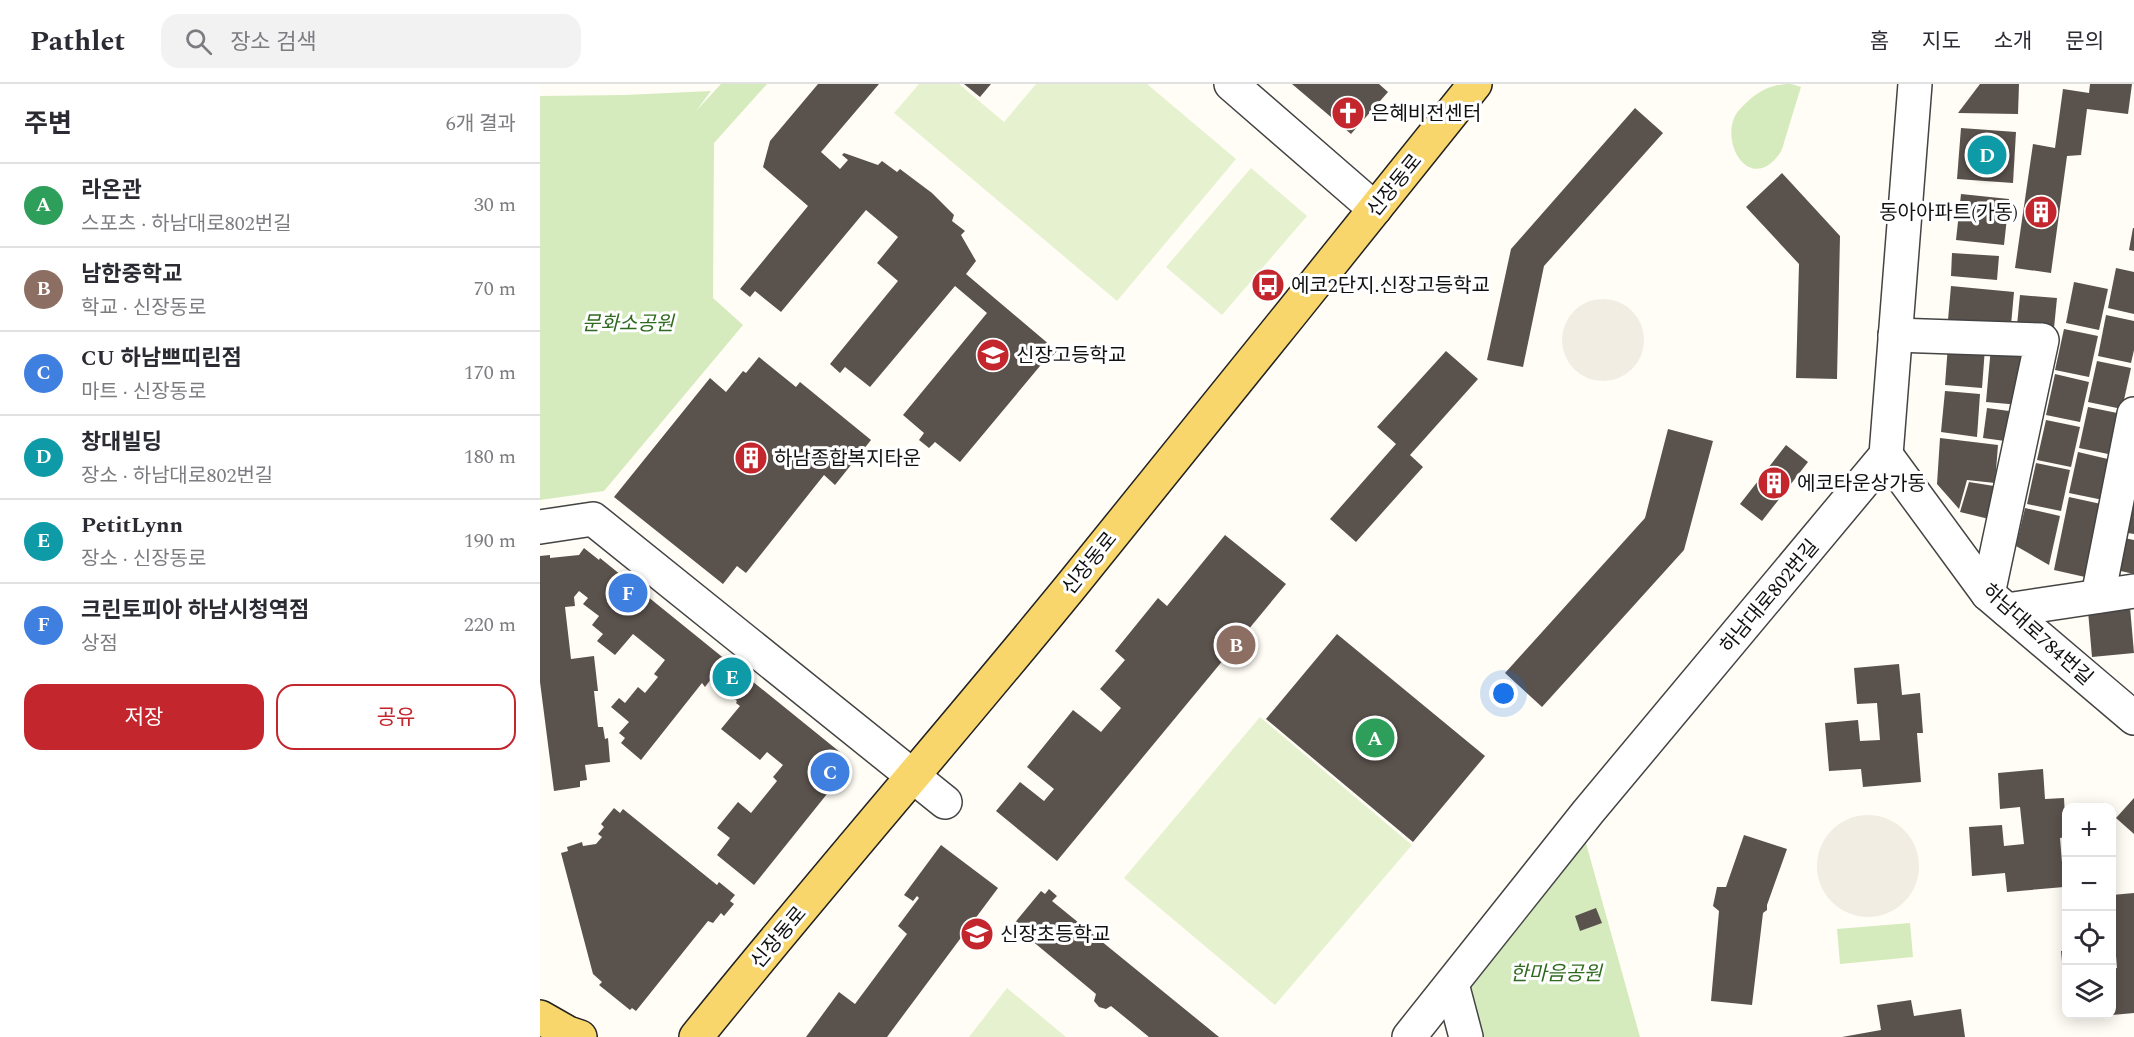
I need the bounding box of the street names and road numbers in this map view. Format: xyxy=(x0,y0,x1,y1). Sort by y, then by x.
street label: 신장동로 xyxy=(1360,148,1430,224)
street label: 신장동로 xyxy=(1055,526,1125,602)
street label: 하남대로802번길 xyxy=(1713,533,1826,660)
street label: 하남대로784번길 xyxy=(1975,577,2100,693)
street label: 신장동로 xyxy=(744,900,814,975)

